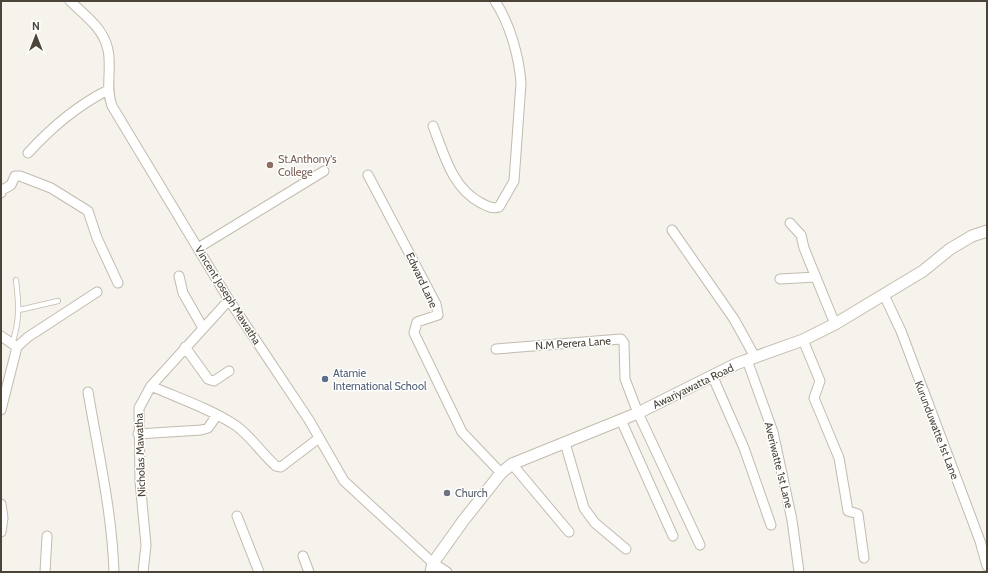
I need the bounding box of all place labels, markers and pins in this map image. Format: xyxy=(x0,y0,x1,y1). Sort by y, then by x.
place label: St.Anthony's College xyxy=(278,152,337,179)
marker: St.Anthony's College xyxy=(265,160,275,170)
place label: Atamie International School xyxy=(333,366,427,393)
marker: Atamie International School xyxy=(320,374,330,384)
place label: Church xyxy=(455,486,488,500)
marker: Church xyxy=(442,488,452,498)

